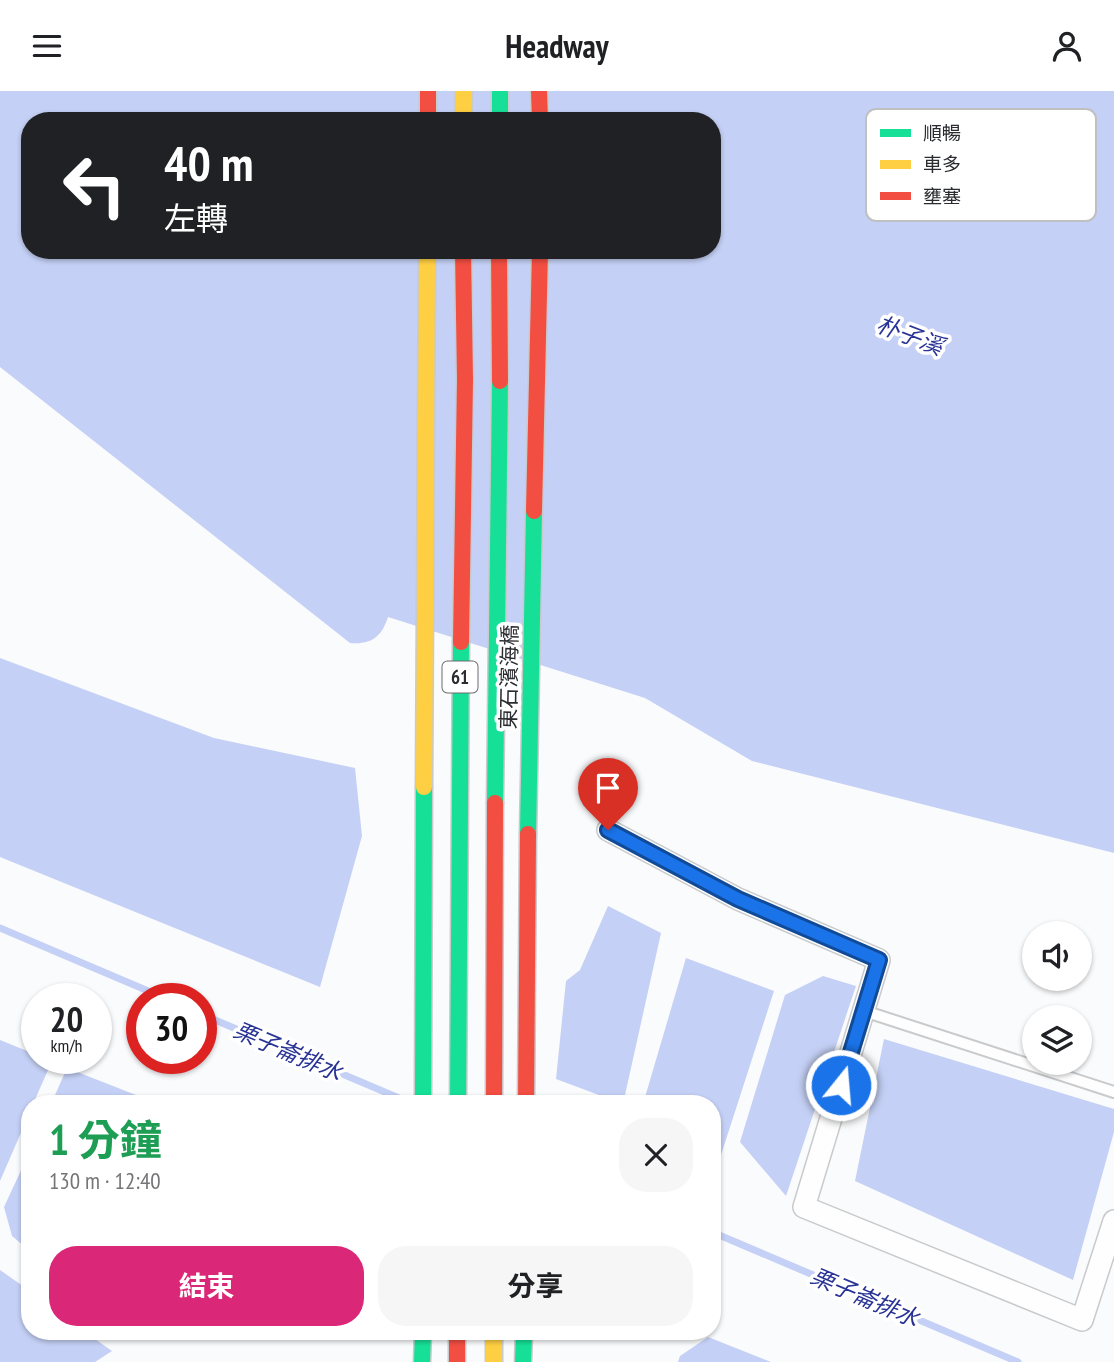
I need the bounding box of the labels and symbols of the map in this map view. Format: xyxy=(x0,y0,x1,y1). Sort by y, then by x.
legend xyxy=(866,109,1096,221)
text: 順暢 xyxy=(923,121,961,145)
text: 車多 xyxy=(923,152,961,176)
text: 壅塞 xyxy=(923,184,961,208)
water label: 朴子溪 xyxy=(873,309,950,362)
street label: 東石濱海橋 xyxy=(495,624,523,730)
road number: 61 xyxy=(442,661,477,692)
pin xyxy=(578,758,638,830)
speed limit sign: 30 xyxy=(126,983,217,1074)
water label: 栗子崙排水 xyxy=(229,1015,348,1087)
position arrow xyxy=(804,1048,878,1122)
water label: 栗子崙排水 xyxy=(806,1261,925,1333)

